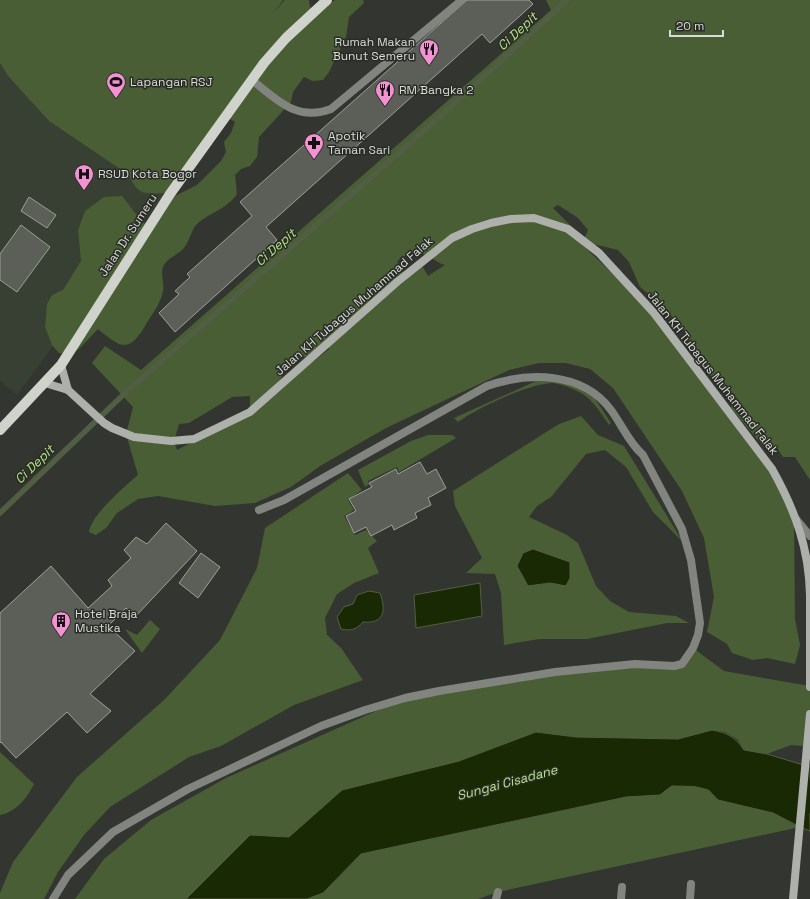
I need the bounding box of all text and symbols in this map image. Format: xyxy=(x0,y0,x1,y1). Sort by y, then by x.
water label: Ci Depit xyxy=(494,8,542,54)
scale bar xyxy=(670,12,723,38)
text: 20 m xyxy=(676,18,704,34)
place label: Rumah Makan Bunut Semeru xyxy=(333,34,415,64)
restaurant icon: Rumah Makan Bunut Semeru xyxy=(418,38,440,66)
sports icon: Lapangan RSJ xyxy=(105,71,127,99)
place label: Lapangan RSJ xyxy=(130,74,213,90)
restaurant icon: RM Bangka 2 xyxy=(374,79,396,107)
place label: RM Bangka 2 xyxy=(399,82,473,98)
place label: Apotik Taman Sari xyxy=(328,128,390,158)
pharmacy icon: Apotik Taman Sari xyxy=(303,132,325,160)
hospital icon: RSUD Kota Bogor xyxy=(73,163,95,191)
place label: RSUD Kota Bogor xyxy=(98,166,197,182)
street label: Jalan Dr. Sumeru xyxy=(95,191,161,279)
water label: Ci Depit xyxy=(251,224,300,270)
street label: Jalan KH Tubagus Muhammad Falak xyxy=(272,233,437,379)
street label: Jalan KH Tubagus Muhammad Falak xyxy=(644,288,782,459)
water label: Ci Depit xyxy=(11,441,59,487)
place label: Hotel Braja Mustika xyxy=(75,606,138,636)
building icon: Hotel Braja Mustika xyxy=(50,610,72,638)
water label: Sungai Cisadane xyxy=(455,761,561,804)

